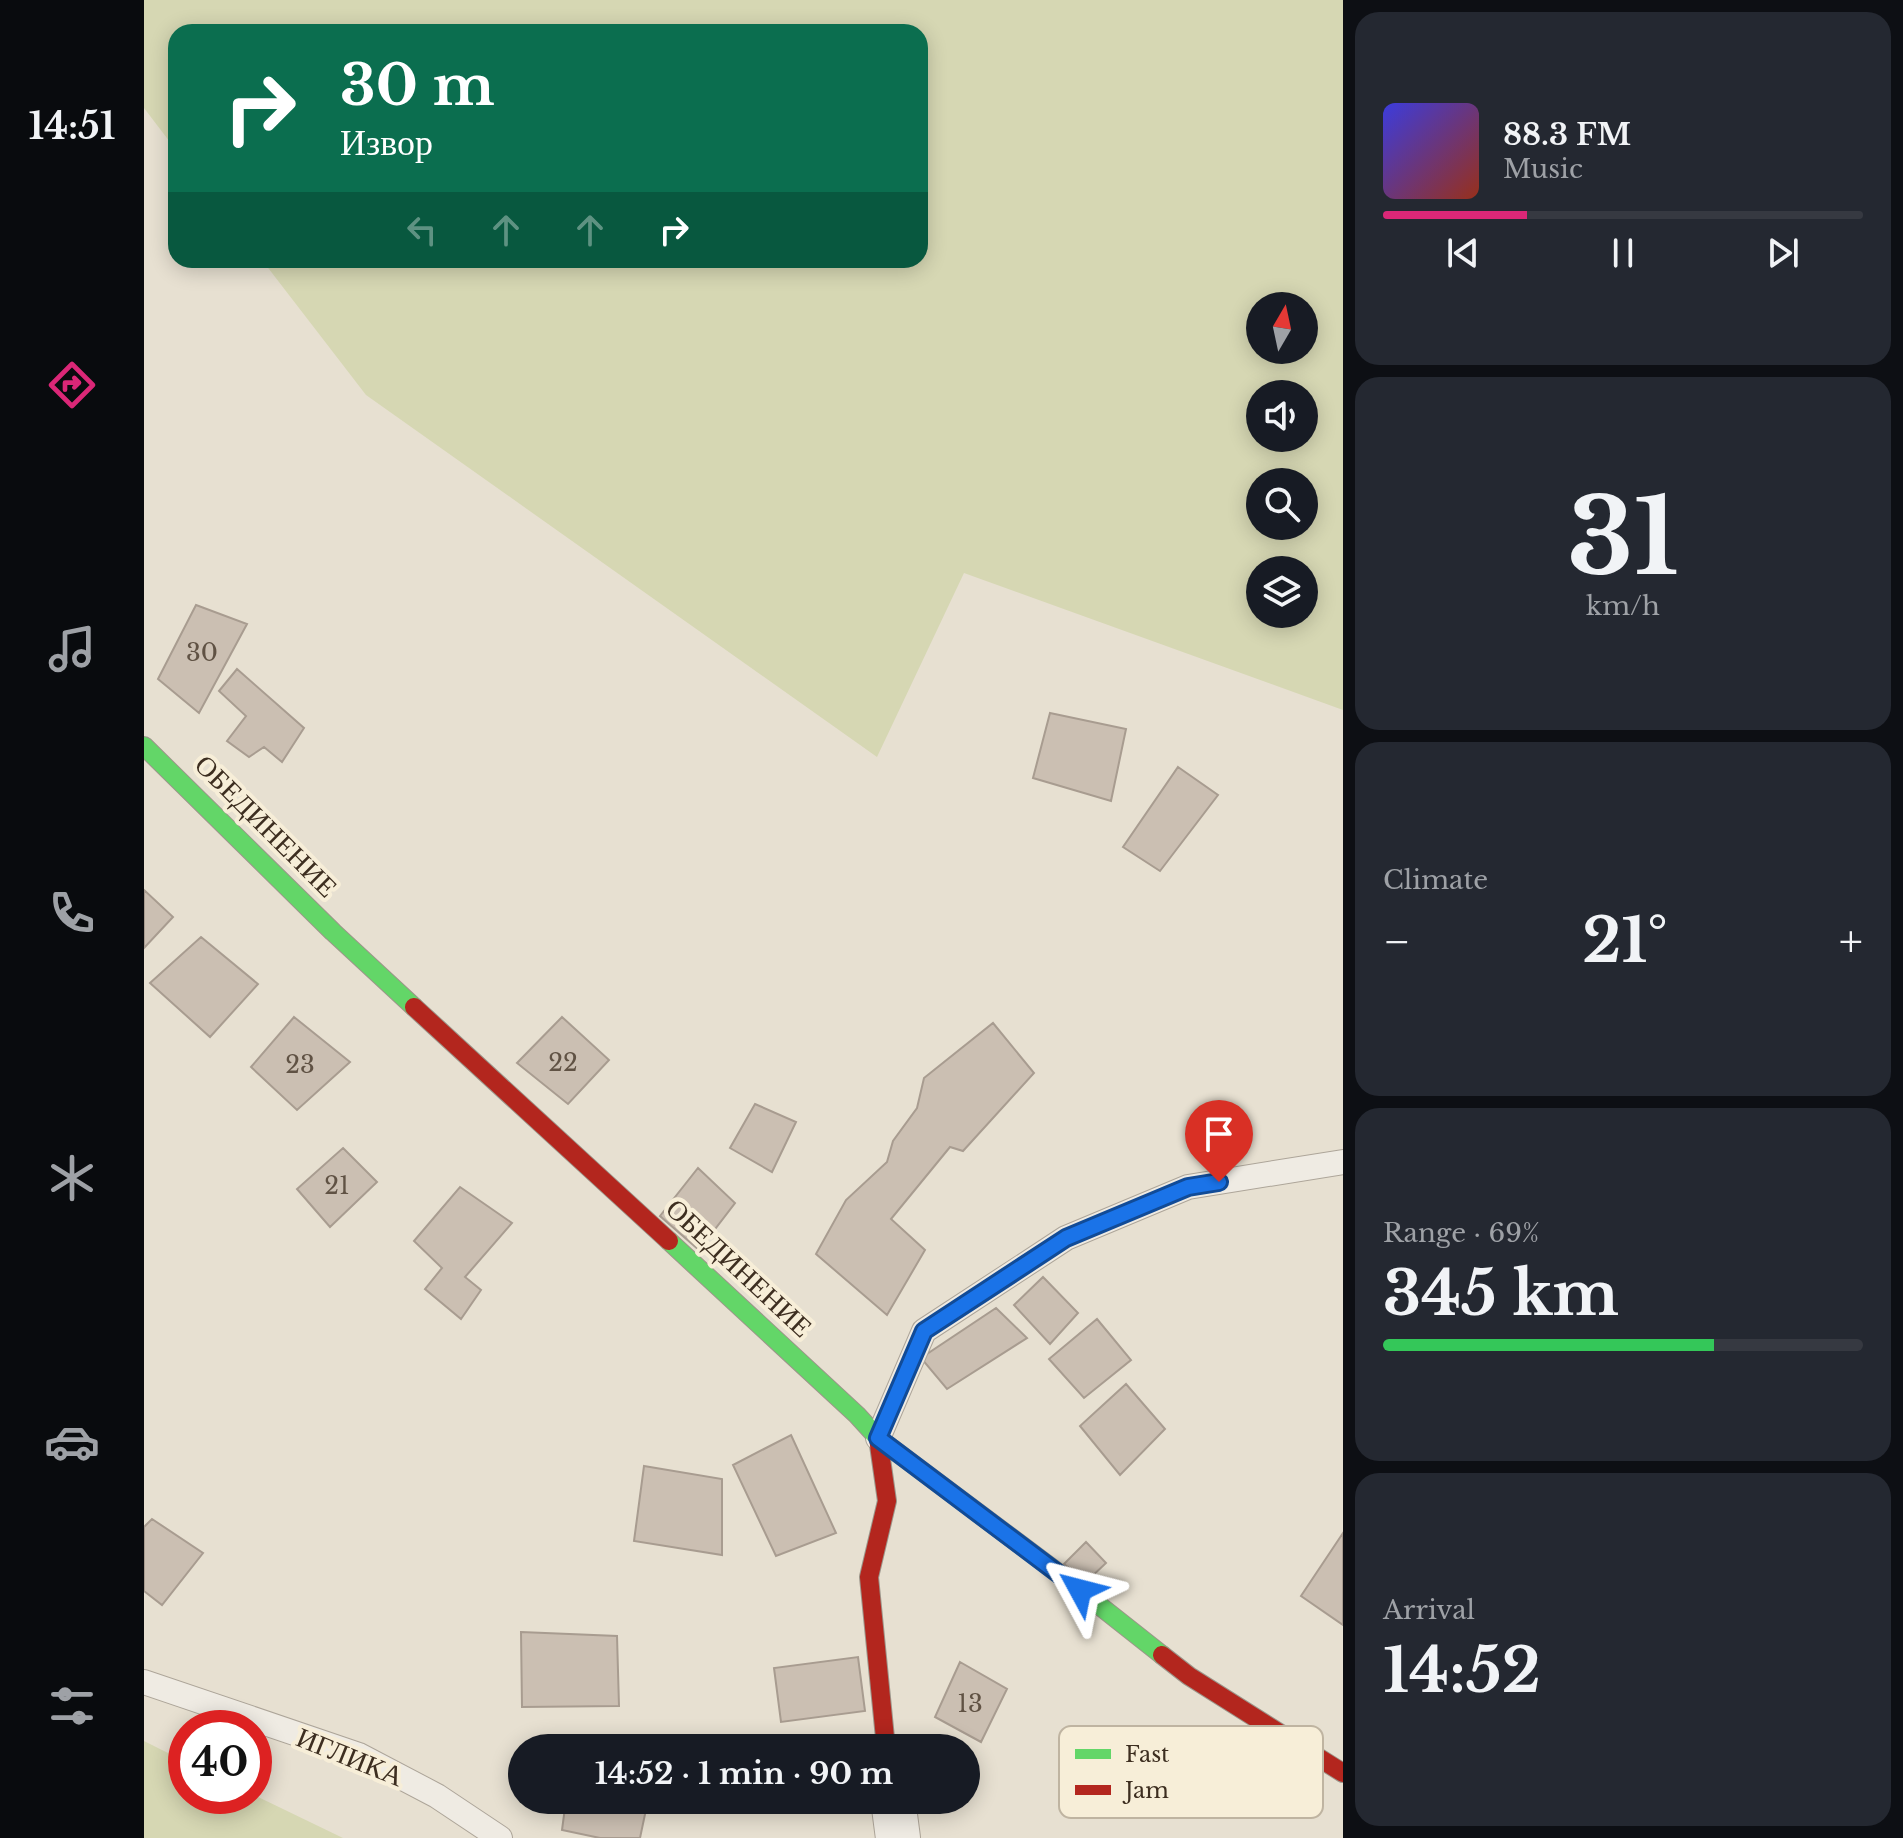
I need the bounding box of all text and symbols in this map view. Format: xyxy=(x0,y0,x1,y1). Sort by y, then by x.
text: 30 m xyxy=(340,51,495,120)
icon: right xyxy=(208,56,312,160)
text: 14:51 xyxy=(29,104,115,149)
text: 88.3 FM xyxy=(1503,116,1631,153)
text: Извор xyxy=(340,120,433,165)
text: Music xyxy=(1503,153,1583,185)
icon: left xyxy=(400,208,444,252)
icon: ahead xyxy=(484,208,528,252)
icon: ahead xyxy=(568,208,612,252)
icon: right xyxy=(652,208,696,252)
icon: previous xyxy=(1441,231,1485,275)
icon: pause xyxy=(1601,231,1645,275)
icon: next xyxy=(1761,231,1805,275)
north arrow xyxy=(1246,292,1318,364)
map controls xyxy=(1246,292,1318,628)
icon: directions xyxy=(44,357,100,413)
button: sound xyxy=(1246,380,1318,452)
button: search xyxy=(1246,468,1318,540)
text: 31 xyxy=(1567,473,1679,602)
button: layers xyxy=(1246,556,1318,628)
text: km/h xyxy=(1586,590,1660,622)
icon: music xyxy=(44,621,100,677)
house number: 30 xyxy=(186,638,218,667)
street label: ОБЕДИНЕНИЕ xyxy=(187,747,345,905)
text: Climate xyxy=(1383,864,1488,896)
icon: phone xyxy=(44,885,100,941)
text: 21° xyxy=(1582,904,1667,978)
text: − xyxy=(1383,914,1411,969)
text: + xyxy=(1839,914,1863,969)
house number: 22 xyxy=(548,1048,578,1077)
house number: 23 xyxy=(285,1050,315,1079)
pin xyxy=(1185,1100,1253,1182)
icon: arrive xyxy=(1197,1112,1241,1156)
icon: climate xyxy=(44,1150,100,1206)
house number: 21 xyxy=(324,1171,350,1200)
street label: ОБЕДИНЕНИЕ xyxy=(658,1191,820,1345)
text: Range · 69% xyxy=(1383,1217,1539,1249)
text: 345 km xyxy=(1383,1257,1619,1331)
icon: car xyxy=(44,1414,100,1470)
position arrow xyxy=(1038,1548,1122,1632)
text: Arrival xyxy=(1383,1594,1475,1626)
text: 14:52 xyxy=(1383,1634,1541,1708)
icon: filters xyxy=(44,1678,100,1734)
house number: 13 xyxy=(957,1689,983,1718)
speed limit sign: 40 xyxy=(168,1710,272,1814)
street label: ИГЛИКА xyxy=(291,1720,409,1795)
legend xyxy=(1059,1726,1323,1818)
text: Fast xyxy=(1125,1741,1170,1768)
text: 14:52 · 1 min · 90 m xyxy=(595,1755,893,1792)
text: Jam xyxy=(1122,1777,1169,1804)

